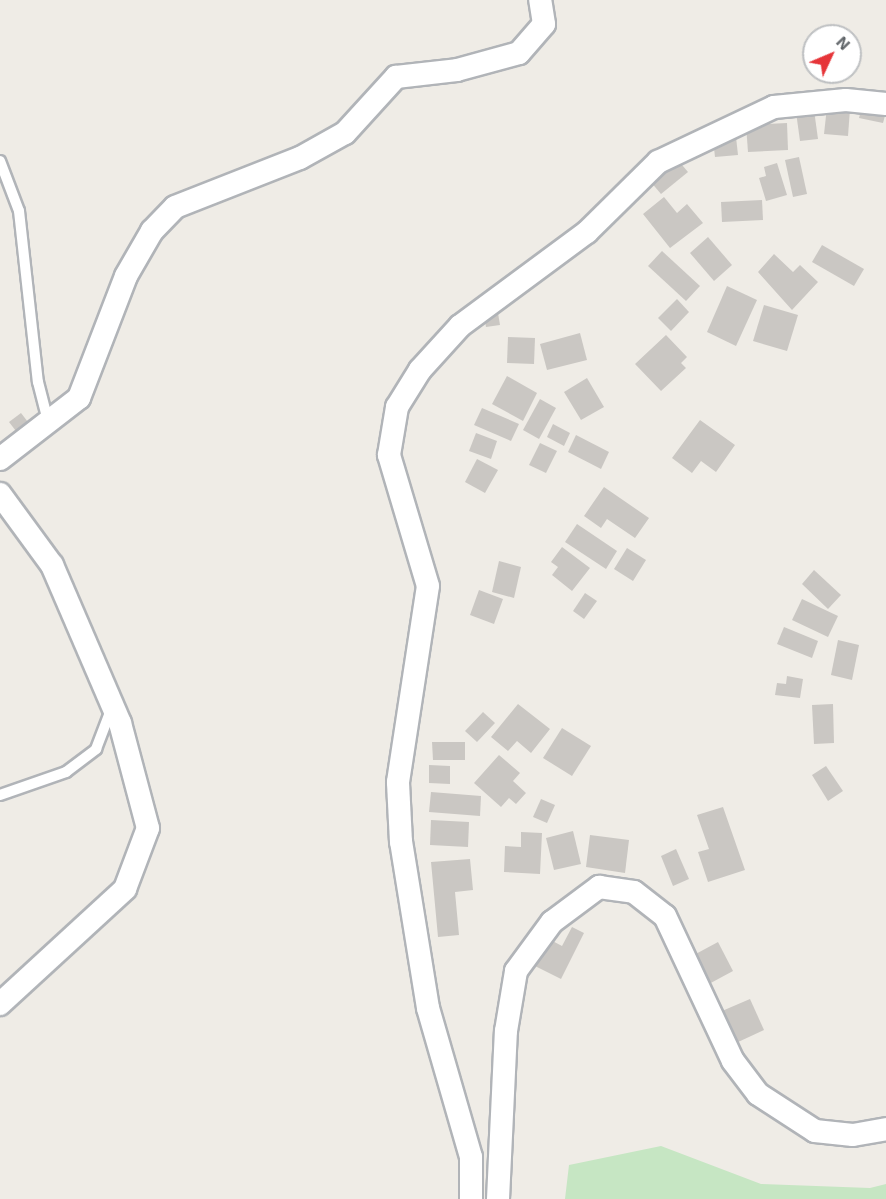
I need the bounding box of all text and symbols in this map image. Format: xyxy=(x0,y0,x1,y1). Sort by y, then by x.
north arrow xyxy=(802,24,862,84)
text: N xyxy=(833,32,855,53)

